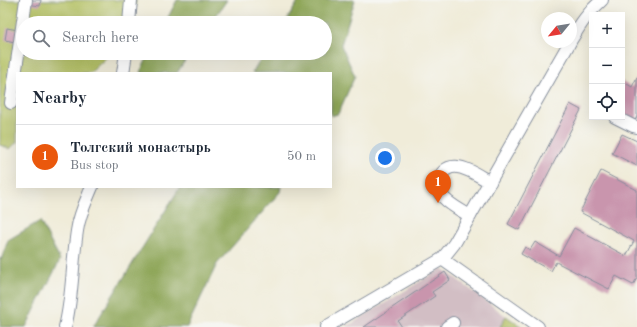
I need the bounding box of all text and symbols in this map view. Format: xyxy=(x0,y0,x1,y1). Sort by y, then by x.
north arrow xyxy=(541,12,577,48)
map controls xyxy=(589,12,625,120)
button: + xyxy=(589,12,625,48)
search box xyxy=(16,16,332,60)
icon: search xyxy=(30,27,52,49)
text: Search here xyxy=(62,31,139,46)
button: − xyxy=(589,48,625,84)
button: locate xyxy=(589,84,625,120)
text: Nearby xyxy=(32,90,87,107)
text: Толгский монастырь xyxy=(70,141,211,156)
your location xyxy=(375,148,395,168)
text: 1 xyxy=(41,150,49,163)
text: 50 m xyxy=(287,150,316,163)
text: Bus stop xyxy=(70,159,119,172)
pin: 1 xyxy=(425,170,451,203)

